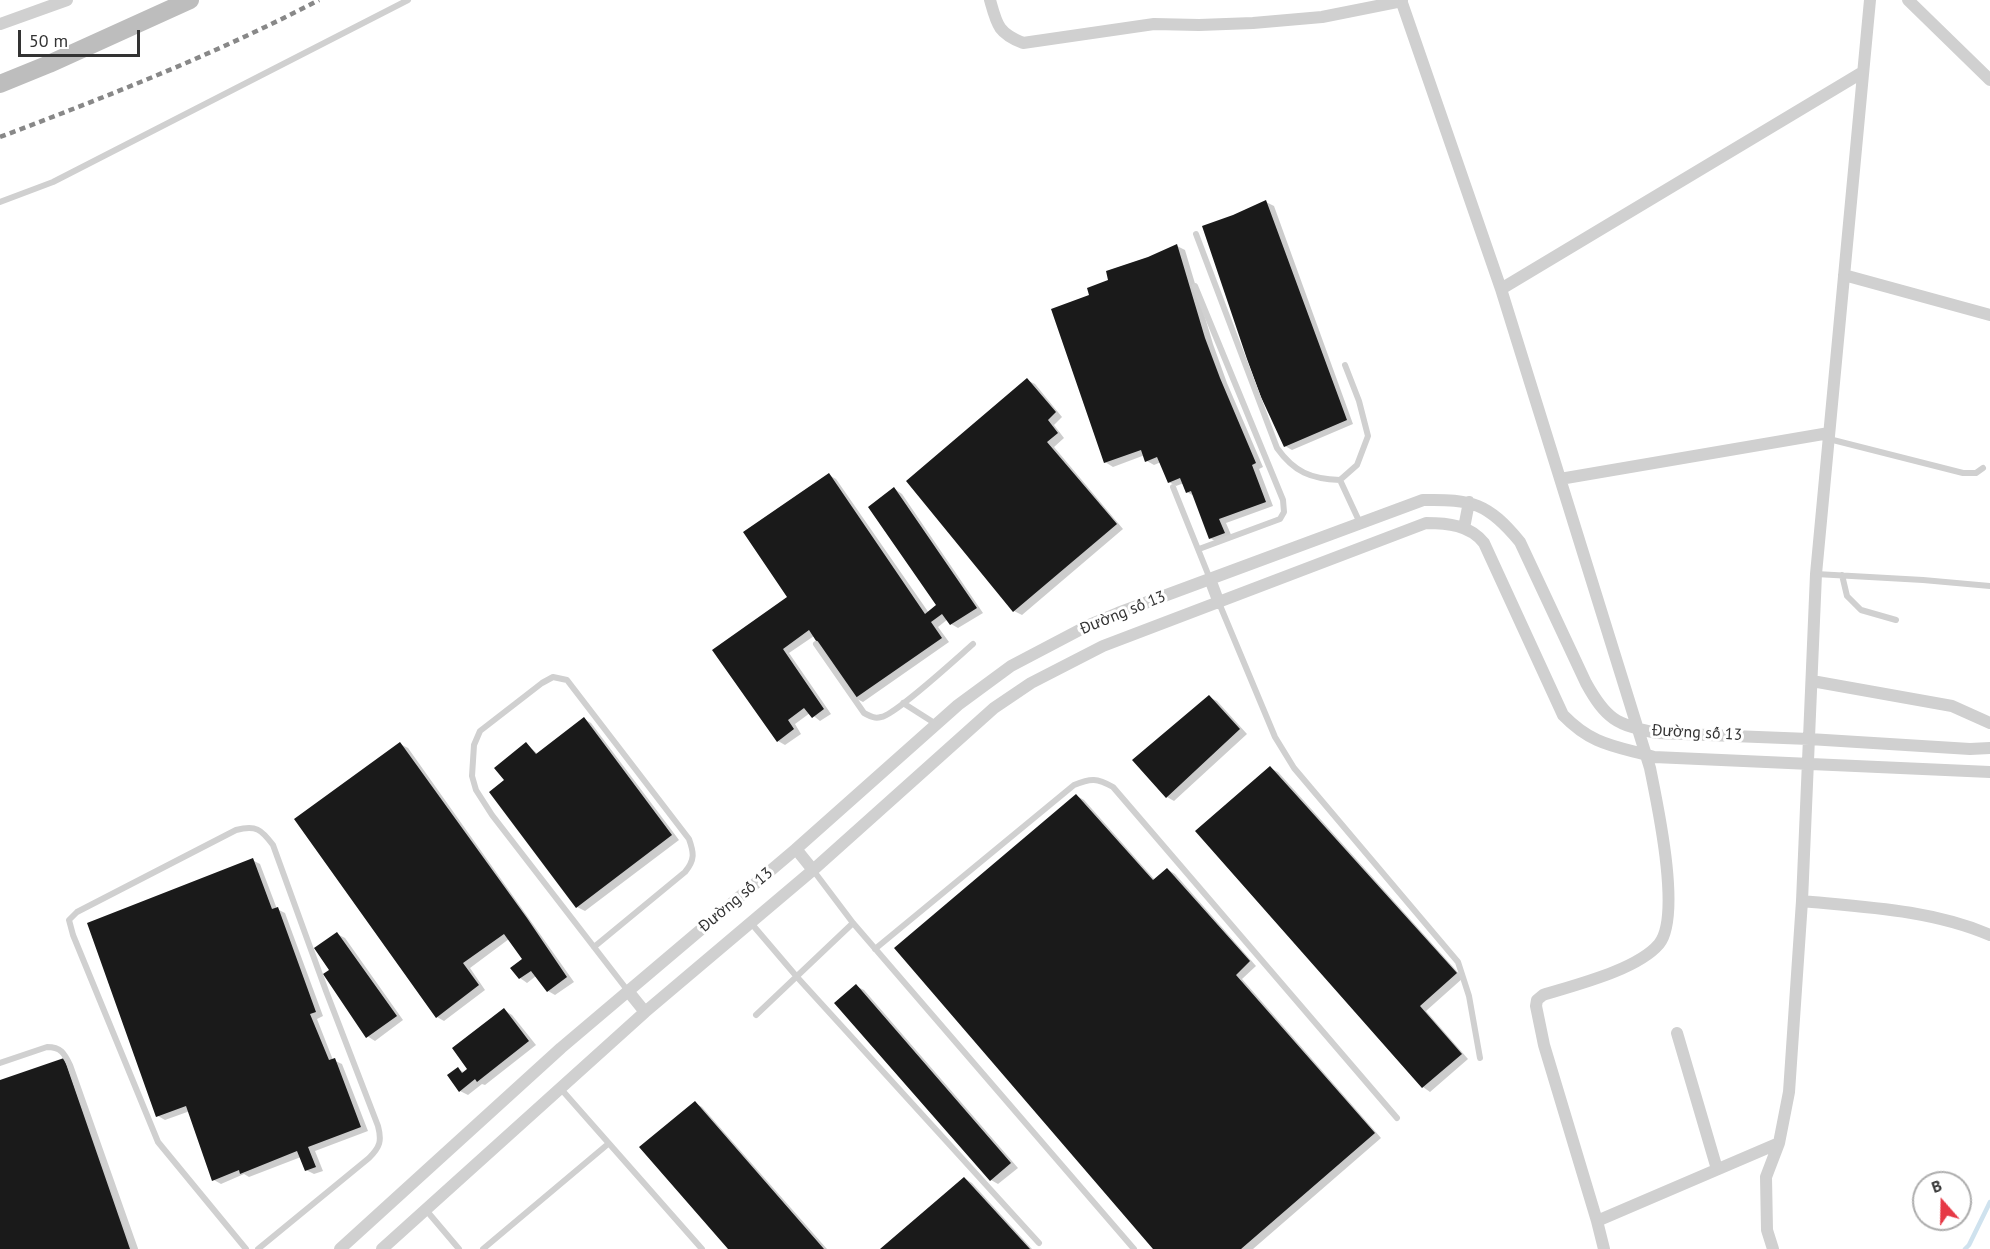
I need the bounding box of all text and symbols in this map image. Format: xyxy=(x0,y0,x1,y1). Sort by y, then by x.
scale bar xyxy=(21,18,142,56)
text: 50 m xyxy=(29,29,68,52)
street label: Đường số 13 xyxy=(1078,587,1168,639)
street label: Đường số 13 xyxy=(1651,721,1743,745)
street label: Đường số 13 xyxy=(695,864,777,936)
north arrow xyxy=(1912,1171,1972,1231)
text: B xyxy=(1929,1175,1944,1197)

